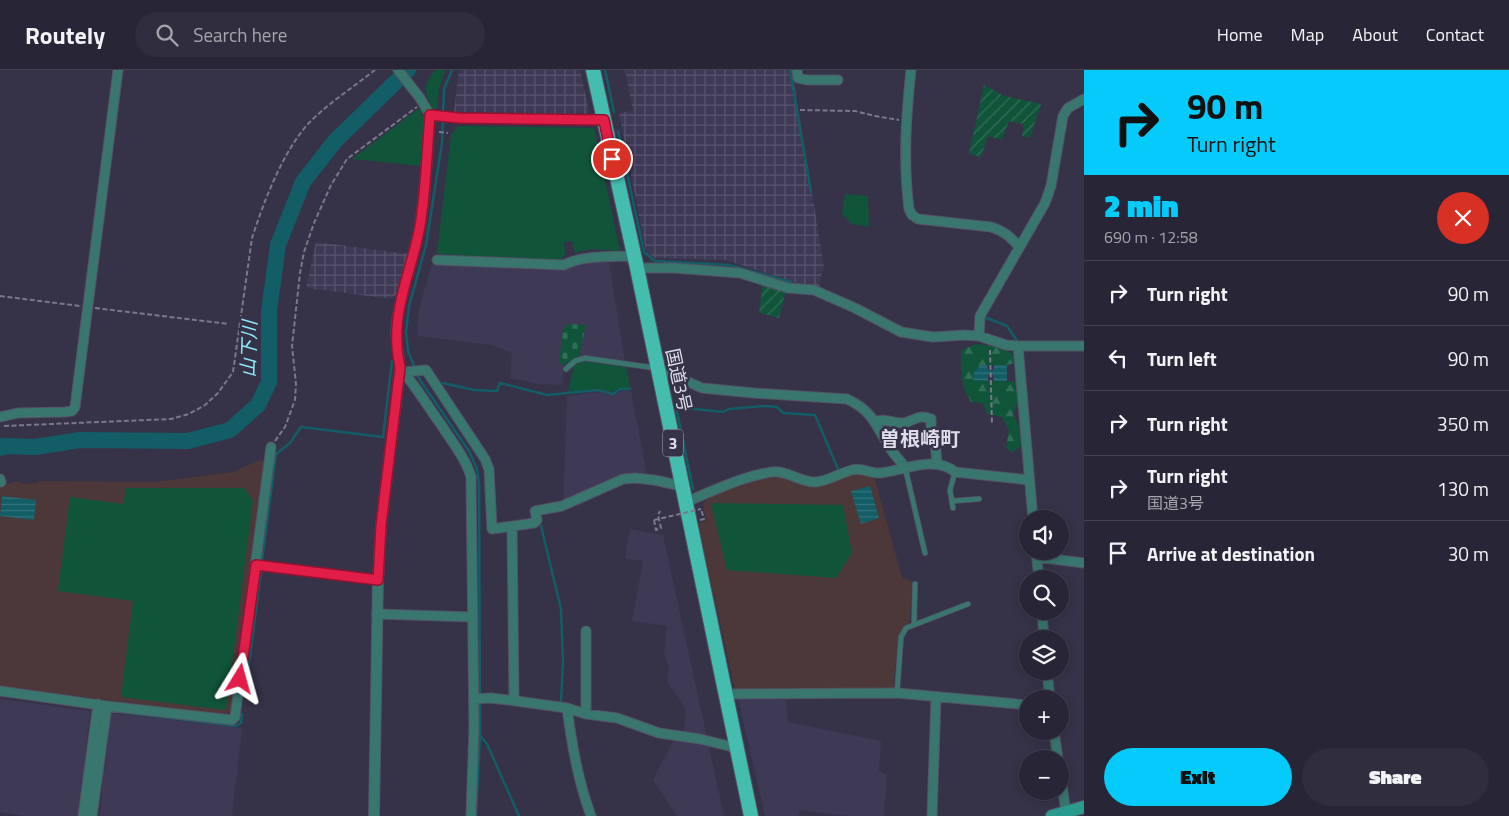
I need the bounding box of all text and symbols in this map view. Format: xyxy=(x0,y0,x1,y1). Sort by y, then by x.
search box xyxy=(135,12,485,57)
text: Routely xyxy=(25,17,105,53)
text: Search here xyxy=(193,20,287,49)
icon: search xyxy=(153,21,181,49)
text: Home xyxy=(1217,21,1263,48)
text: Map xyxy=(1291,21,1324,48)
text: About xyxy=(1352,21,1398,48)
text: Contact xyxy=(1426,21,1484,48)
text: 90 m xyxy=(1187,79,1263,133)
icon: right xyxy=(1104,90,1169,155)
text: Turn right xyxy=(1187,127,1276,161)
pin xyxy=(591,138,633,180)
icon: arrive xyxy=(598,145,626,173)
text: 2 min xyxy=(1104,183,1179,229)
button: close xyxy=(1437,192,1489,244)
text: 690 m · 12:58 xyxy=(1104,225,1198,249)
icon: right xyxy=(1104,279,1132,307)
text: Turn right xyxy=(1147,279,1228,308)
text: 90 m xyxy=(1448,279,1489,308)
water label: 山下川 xyxy=(233,318,264,378)
icon: left xyxy=(1104,344,1132,372)
text: Turn left xyxy=(1147,344,1217,373)
text: 90 m xyxy=(1448,344,1489,373)
street label: 国道3号 xyxy=(659,346,699,414)
icon: right xyxy=(1104,409,1132,437)
text: Turn right xyxy=(1147,409,1228,438)
text: 350 m xyxy=(1437,409,1489,438)
district label: 曽根崎町 xyxy=(880,423,960,454)
road number: 3 xyxy=(663,429,683,456)
text: Turn right xyxy=(1147,461,1228,490)
icon: right xyxy=(1104,474,1132,502)
text: 130 m xyxy=(1437,474,1489,503)
text: 国道3号 xyxy=(1147,491,1204,515)
map controls xyxy=(1019,510,1069,800)
button: sound xyxy=(1019,510,1069,560)
icon: arrive xyxy=(1104,539,1132,567)
text: Arrive at destination xyxy=(1147,539,1315,568)
text: 30 m xyxy=(1448,539,1489,568)
button: search xyxy=(1019,570,1069,620)
button: layers xyxy=(1019,630,1069,680)
position arrow xyxy=(213,652,265,704)
button: + xyxy=(1019,690,1069,740)
button: Exit xyxy=(1104,748,1292,806)
button: Share xyxy=(1302,748,1489,806)
button: − xyxy=(1019,750,1069,800)

